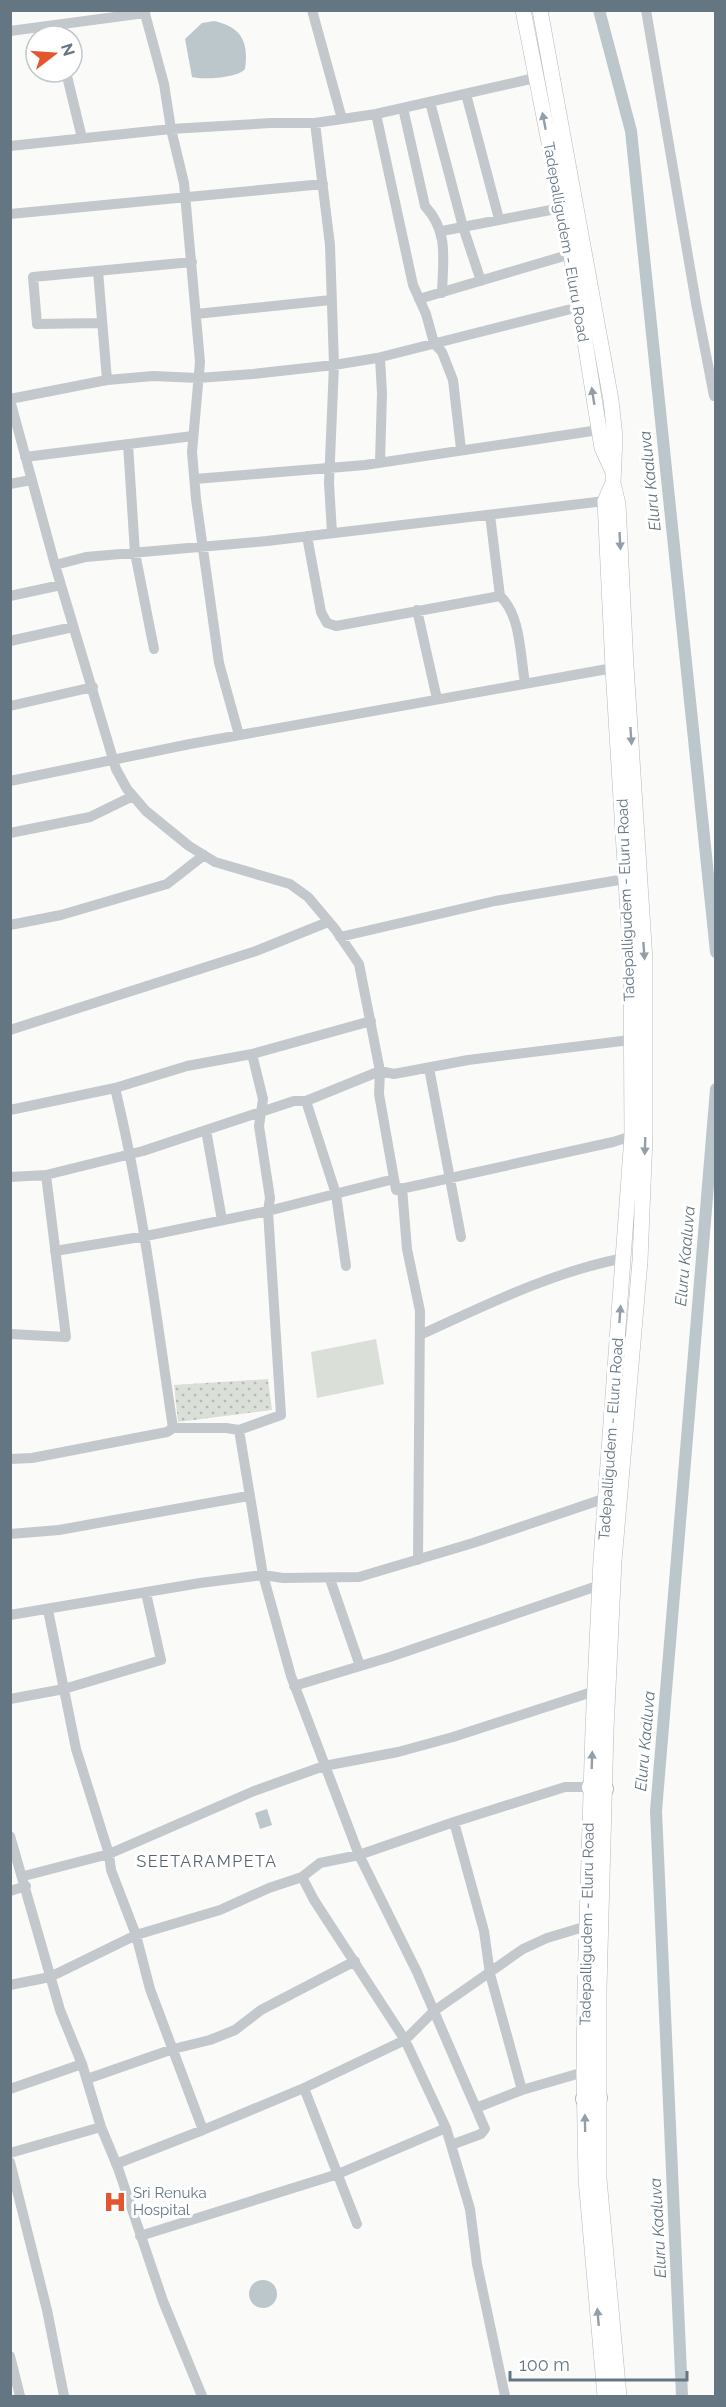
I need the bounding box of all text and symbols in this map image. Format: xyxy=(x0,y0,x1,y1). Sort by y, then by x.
north arrow xyxy=(24,24,84,84)
text: N xyxy=(57,41,79,58)
one-way arrow xyxy=(539,111,548,130)
street label: Tadepalligudem - Eluru Road xyxy=(540,141,592,343)
one-way arrow xyxy=(589,386,598,405)
water label: Eluru Kaaluva xyxy=(635,430,665,532)
one-way arrow xyxy=(615,532,624,551)
one-way arrow xyxy=(626,726,636,745)
street label: Tadepalligudem - Eluru Road xyxy=(613,798,639,1002)
one-way arrow xyxy=(639,942,649,961)
one-way arrow xyxy=(640,1137,649,1156)
water label: Eluru Kaaluva xyxy=(671,1205,699,1307)
one-way arrow xyxy=(615,1304,625,1323)
street label: Tadepalligudem - Eluru Road xyxy=(595,1337,627,1541)
water label: Eluru Kaaluva xyxy=(631,1690,659,1792)
one-way arrow xyxy=(587,1750,596,1769)
street label: Tadepalligudem - Eluru Road xyxy=(576,1822,598,2026)
district label: SEETARAMPETA xyxy=(136,1852,278,1871)
one-way arrow xyxy=(580,2113,590,2132)
water label: Eluru Kaaluva xyxy=(646,2177,670,2279)
place label: Sri Renuka Hospital xyxy=(133,2184,207,2219)
hospital icon: Sri Renuka Hospital xyxy=(102,2189,128,2215)
one-way arrow xyxy=(593,2308,603,2327)
scale bar xyxy=(510,2344,687,2382)
text: 100 m xyxy=(519,2354,570,2375)

